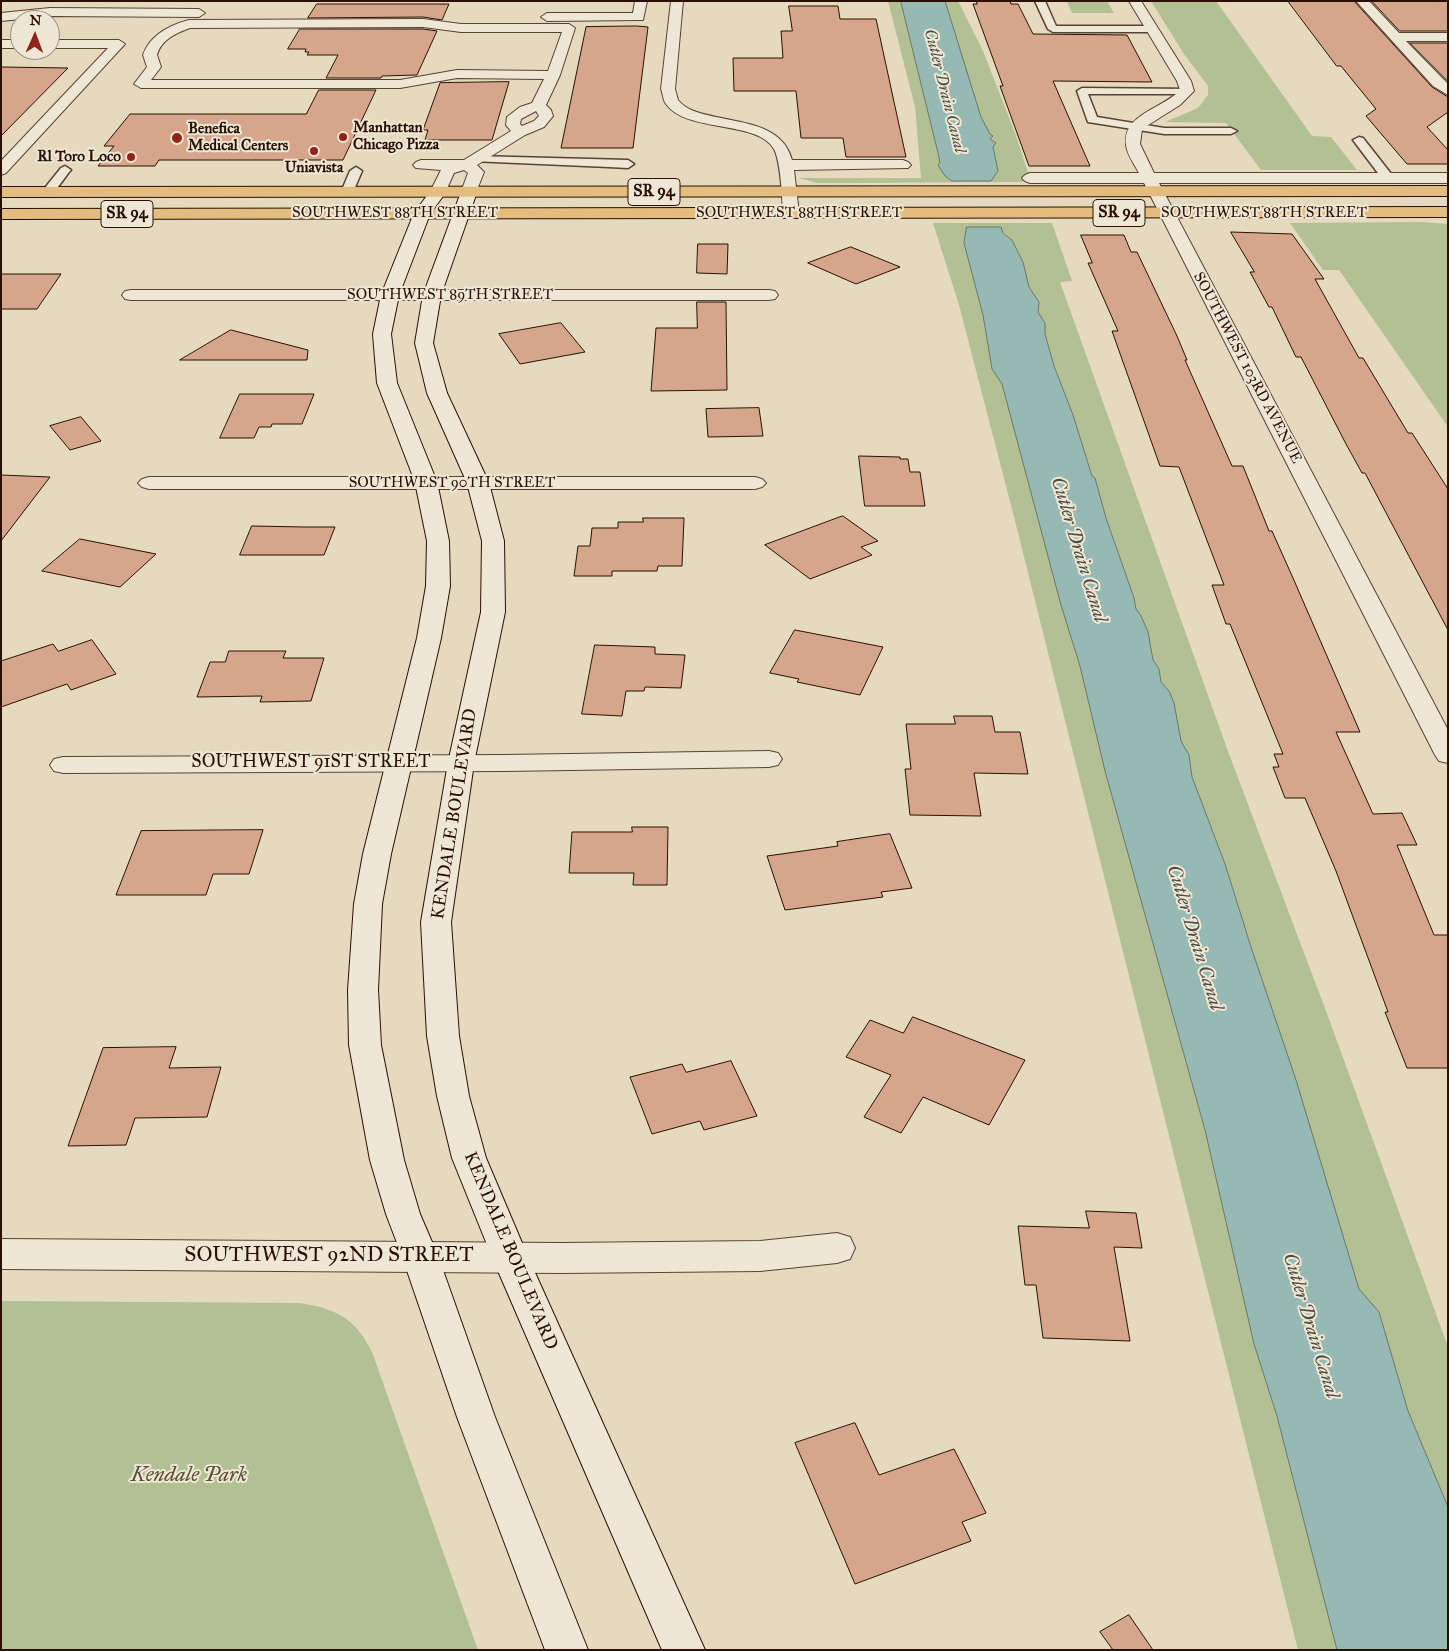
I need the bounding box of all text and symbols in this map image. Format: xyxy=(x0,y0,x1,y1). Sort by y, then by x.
north arrow xyxy=(10,10,60,60)
text: N xyxy=(29,12,42,29)
water label: Cutler Drain Canal xyxy=(919,27,969,155)
place label: Manhattan Chicago Pizza xyxy=(353,119,439,154)
place label: Benefica Medical Centers xyxy=(188,120,288,155)
marker: Benefica Medical Centers xyxy=(170,131,184,145)
marker: Manhattan Chicago Pizza xyxy=(337,131,349,143)
marker: Uniavista xyxy=(308,145,320,157)
place label: Rl Toro Loco xyxy=(37,148,121,166)
marker: Rl Toro Loco xyxy=(125,151,137,163)
place label: Uniavista xyxy=(285,159,343,177)
road number: SR 94 xyxy=(628,178,680,206)
road number: SR 94 xyxy=(101,200,153,228)
road number: SR 94 xyxy=(1093,200,1145,227)
street label: SOUTHWEST 88TH STREET xyxy=(292,204,498,222)
street label: SOUTHWEST 88TH STREET xyxy=(696,204,902,222)
street label: SOUTHWEST 88TH STREET xyxy=(1161,204,1367,222)
street label: SOUTHWEST 103RD AVENUE xyxy=(1189,269,1305,467)
street label: SOUTHWEST 89TH STREET xyxy=(347,286,553,304)
street label: SOUTHWEST 90TH STREET xyxy=(349,474,555,492)
water label: Cutler Drain Canal xyxy=(1045,475,1111,625)
street label: KENDALE BOULEVARD xyxy=(428,707,482,921)
street label: SOUTHWEST 91ST STREET xyxy=(191,752,431,774)
water label: Cutler Drain Canal xyxy=(1161,863,1227,1013)
street label: KENDALE BOULEVARD xyxy=(458,1149,562,1353)
street label: SOUTHWEST 92ND STREET xyxy=(184,1243,474,1269)
water label: Cutler Drain Canal xyxy=(1277,1251,1343,1401)
park label: Kendale Park xyxy=(131,1463,247,1489)

